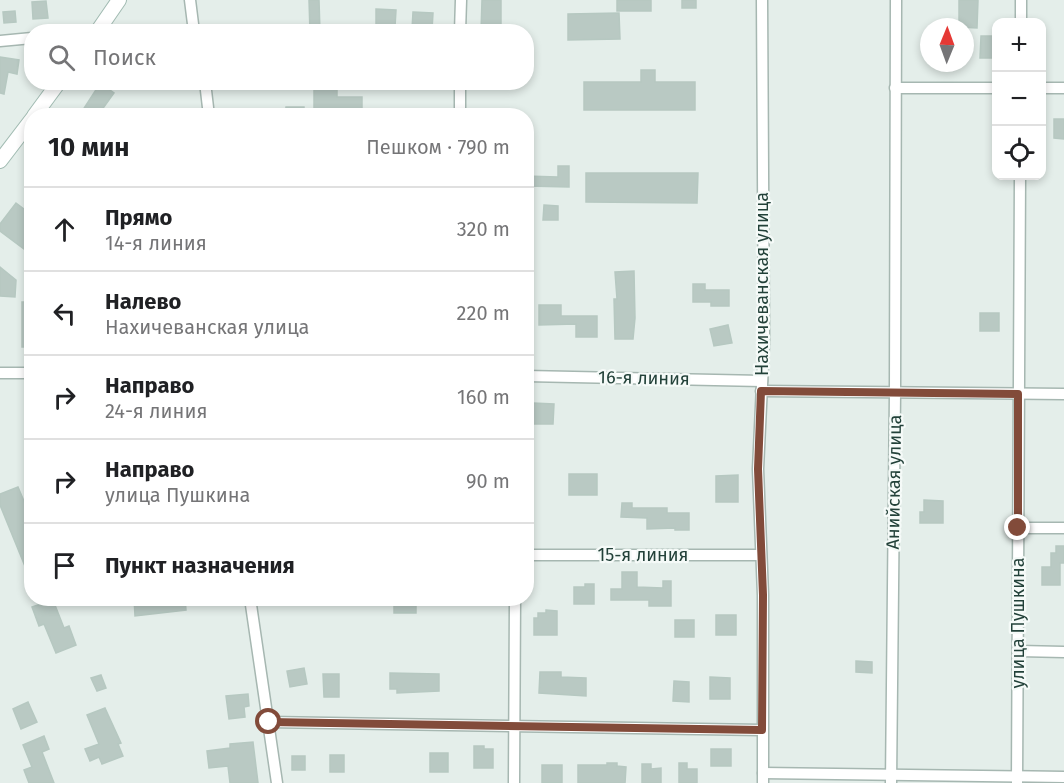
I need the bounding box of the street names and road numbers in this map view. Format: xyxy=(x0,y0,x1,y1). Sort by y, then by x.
street label: Нахичеванская улица xyxy=(751,192,773,376)
street label: 16-я линия xyxy=(598,366,690,390)
street label: Анийская улица xyxy=(882,414,906,550)
street label: 15-я линия xyxy=(597,544,689,566)
street label: улица Пушкина xyxy=(1007,558,1029,688)

